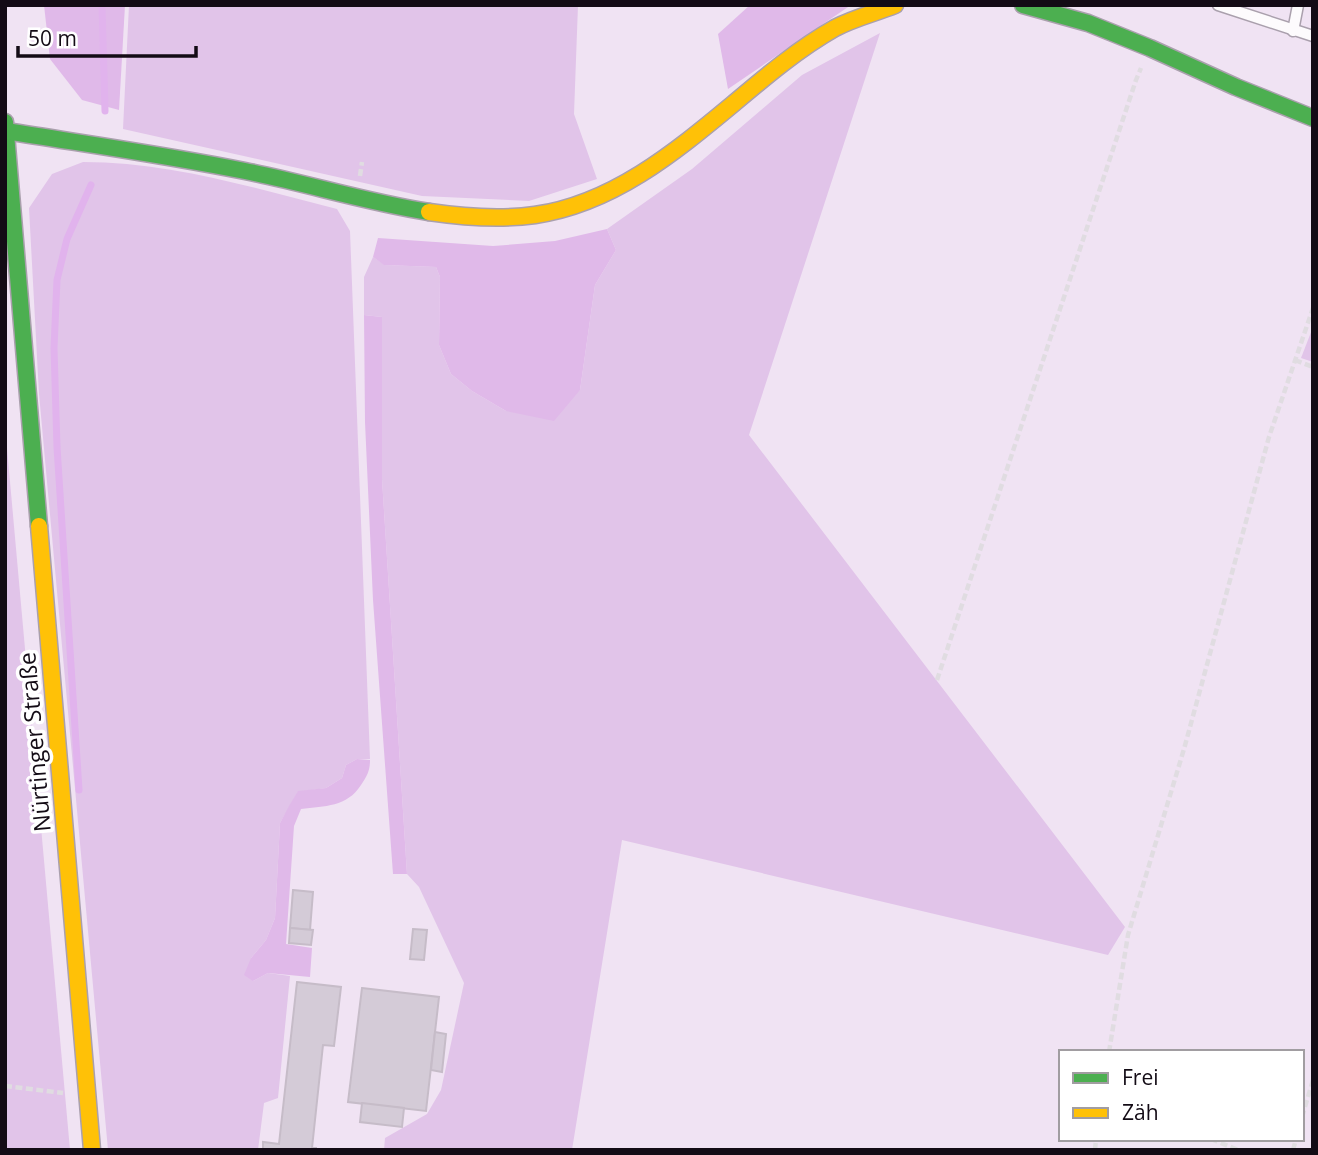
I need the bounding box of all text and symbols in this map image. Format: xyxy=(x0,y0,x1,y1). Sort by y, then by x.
scale bar xyxy=(18,14,196,58)
text: 50 m xyxy=(28,24,77,52)
street label: Nürtinger Straße xyxy=(10,651,58,833)
legend xyxy=(1059,1050,1304,1141)
text: Frei xyxy=(1122,1063,1159,1091)
text: Zäh xyxy=(1122,1098,1159,1126)

